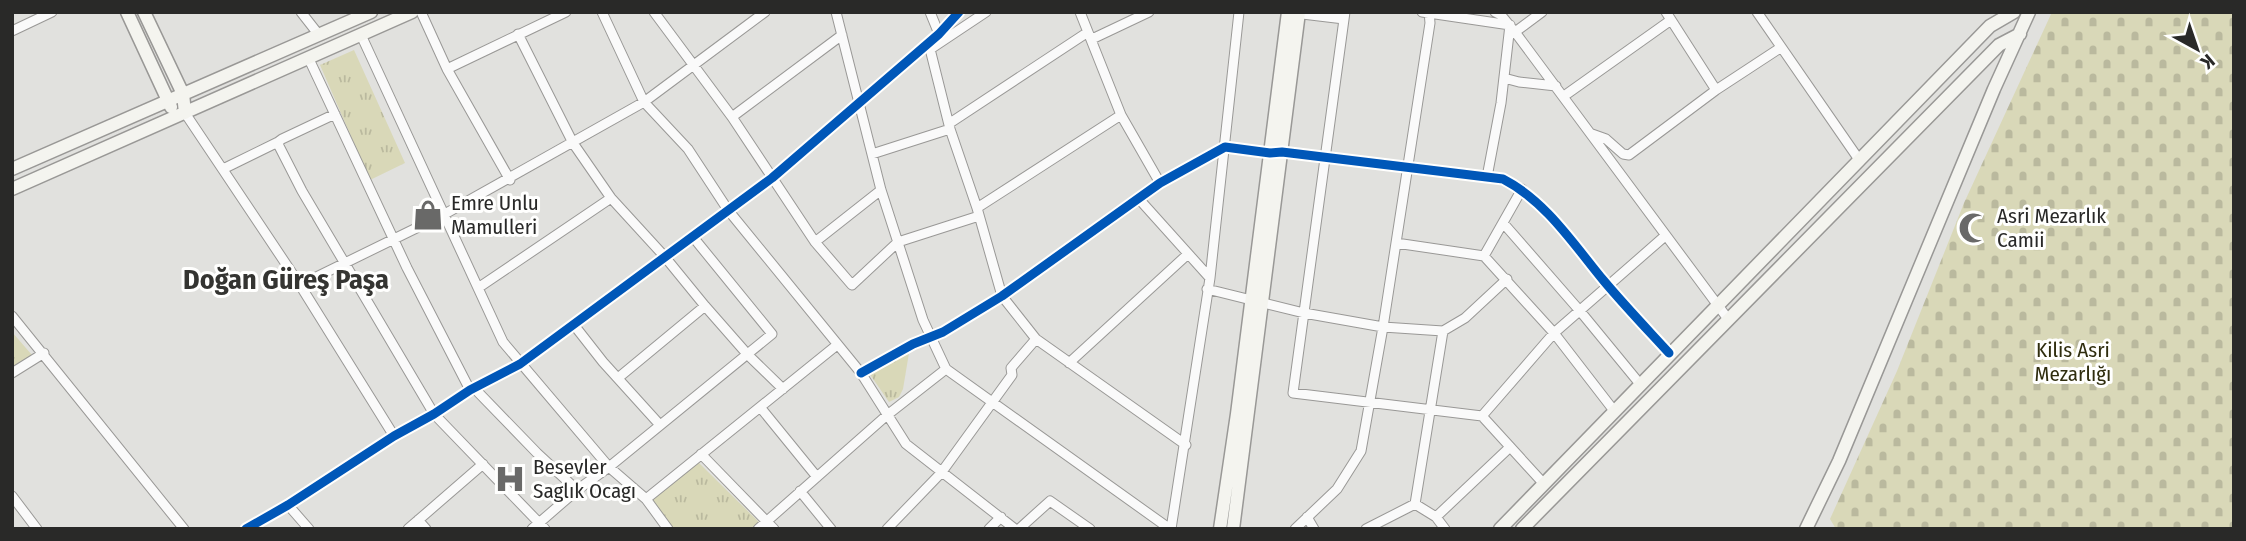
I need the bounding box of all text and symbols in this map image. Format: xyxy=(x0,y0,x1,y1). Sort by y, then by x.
north arrow xyxy=(2162,14,2232,84)
text: K xyxy=(2195,49,2219,75)
place label: Emre Unlu Mamulleri xyxy=(451,190,539,240)
shop icon: Emre Unlu Mamulleri xyxy=(411,198,445,232)
place label: Asri Mezarlık Camii xyxy=(1997,203,2106,253)
mosque icon: Asri Mezarlık Camii xyxy=(1957,211,1991,245)
district label: Doğan Güreş Paşa xyxy=(183,263,389,296)
park label: Kilis Asri Mezarlığı xyxy=(2035,337,2111,387)
place label: Besevler Saglık Ocagı xyxy=(533,454,636,504)
hospital icon: Besevler Saglık Ocagı xyxy=(493,462,527,496)

